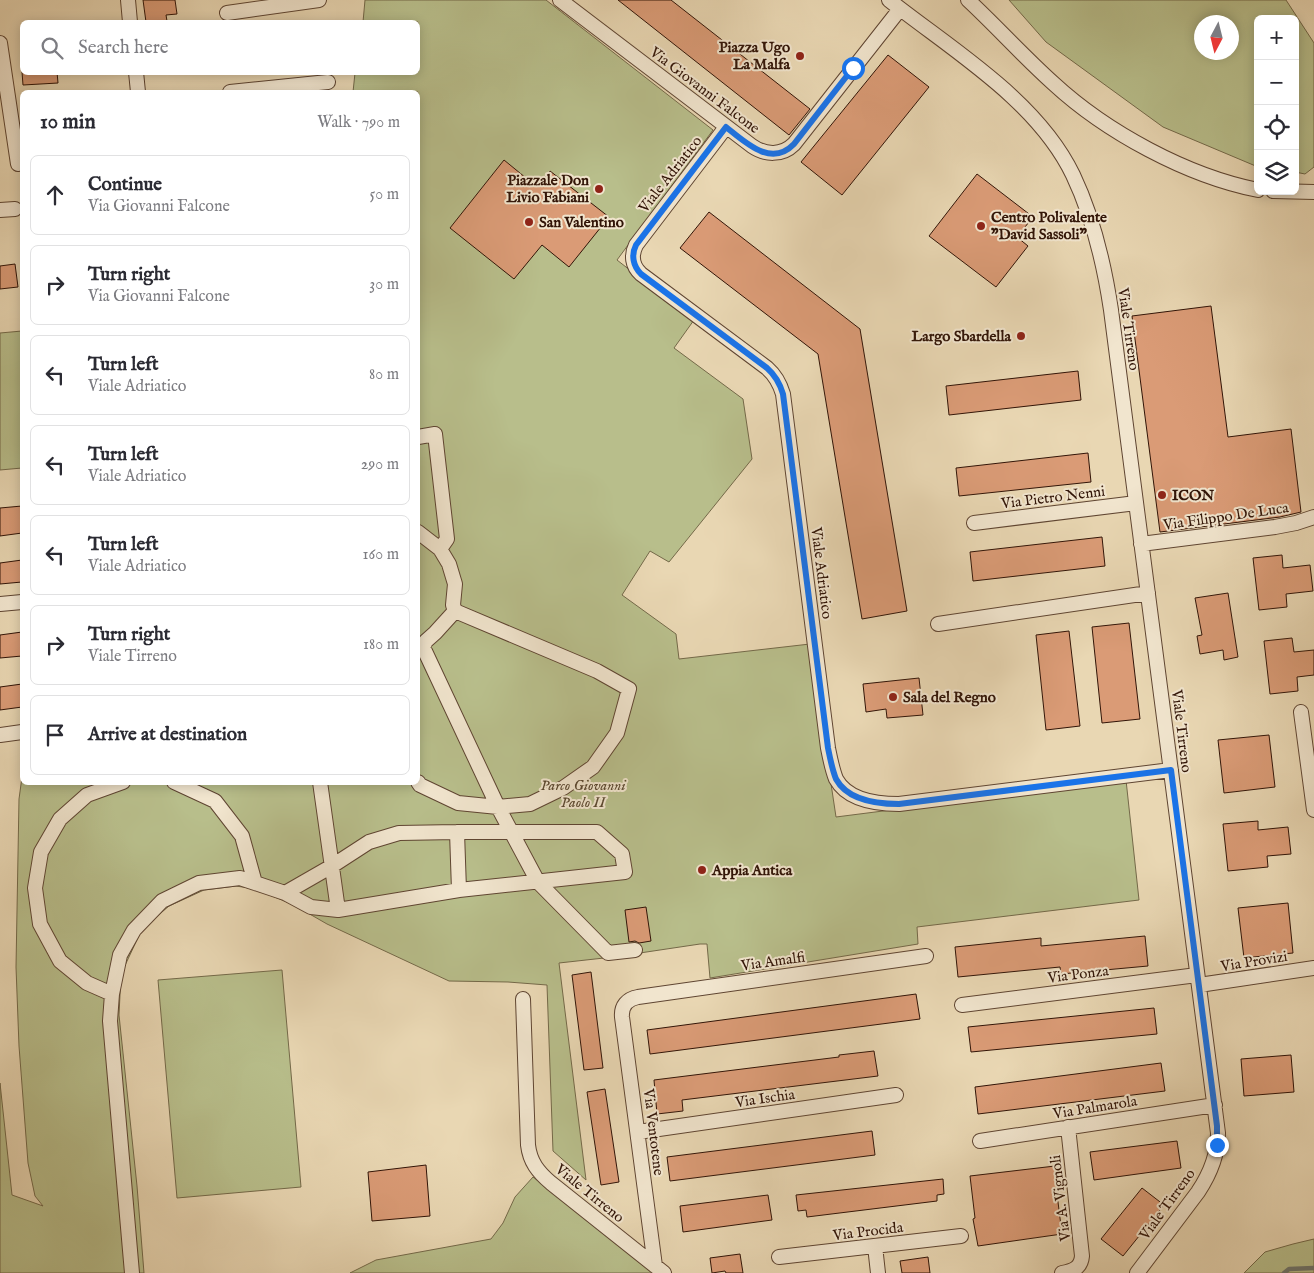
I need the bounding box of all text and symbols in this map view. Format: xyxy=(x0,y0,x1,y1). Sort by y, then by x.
north arrow xyxy=(1194,15,1239,60)
map controls xyxy=(1254,15,1299,195)
button: + xyxy=(1254,15,1299,60)
search box xyxy=(20,20,420,75)
icon: search xyxy=(38,34,66,62)
text: Search here xyxy=(78,36,169,60)
place label: Piazza Ugo La Malfa xyxy=(719,38,791,74)
street label: Via Giovanni Falcone xyxy=(645,42,764,138)
marker: Piazza Ugo La Malfa xyxy=(794,50,806,62)
route start xyxy=(842,57,865,80)
button: − xyxy=(1254,60,1299,105)
button: locate xyxy=(1254,105,1299,150)
text: 10 min xyxy=(40,109,96,136)
text: Walk · 790 m xyxy=(317,113,400,133)
street label: Viale Adriatico xyxy=(634,132,706,217)
button: layers xyxy=(1254,150,1299,195)
place label: Piazzale Don Livio Fabiani xyxy=(506,171,589,207)
text: Continue xyxy=(88,173,162,197)
icon: ahead xyxy=(41,181,69,209)
marker: Piazzale Don Livio Fabiani xyxy=(593,183,605,195)
text: 50 m xyxy=(370,185,399,205)
text: Via Giovanni Falcone xyxy=(88,197,230,217)
place label: Centro Polivalente "David Sassoli" xyxy=(991,208,1107,244)
place label: San Valentino xyxy=(539,213,624,232)
marker: San Valentino xyxy=(523,216,535,228)
marker: Centro Polivalente "David Sassoli" xyxy=(975,220,987,232)
text: Turn right xyxy=(88,263,170,287)
icon: right xyxy=(41,271,69,299)
text: 30 m xyxy=(369,275,399,295)
street label: Viale Tirreno xyxy=(1113,285,1144,372)
text: Via Giovanni Falcone xyxy=(88,287,230,307)
place label: Largo Sbardella xyxy=(912,327,1012,346)
marker: Largo Sbardella xyxy=(1015,330,1027,342)
text: Turn left xyxy=(88,353,159,377)
icon: left xyxy=(41,361,69,389)
text: 80 m xyxy=(369,365,399,385)
text: Viale Adriatico xyxy=(88,377,186,397)
text: Turn left xyxy=(88,443,159,467)
icon: left xyxy=(41,451,69,479)
text: 290 m xyxy=(361,455,399,475)
text: Viale Adriatico xyxy=(88,467,186,487)
street label: Via Pietro Nenni xyxy=(999,482,1106,513)
place label: ICON xyxy=(1172,486,1214,505)
marker: ICON xyxy=(1156,489,1168,501)
street label: Via Filippo De Luca xyxy=(1161,498,1290,535)
street label: Viale Adriatico xyxy=(806,525,837,620)
text: Turn left xyxy=(88,533,159,557)
icon: left xyxy=(41,541,69,569)
text: 160 m xyxy=(363,545,399,565)
text: Viale Adriatico xyxy=(88,557,186,577)
text: Turn right xyxy=(88,623,170,647)
icon: right xyxy=(41,631,69,659)
text: 180 m xyxy=(363,635,399,655)
text: Viale Tirreno xyxy=(88,647,177,667)
place label: Sala del Regno xyxy=(903,688,996,707)
street label: Viale Tirreno xyxy=(1167,688,1196,774)
marker: Sala del Regno xyxy=(887,691,899,703)
icon: arrive xyxy=(41,721,69,749)
text: Arrive at destination xyxy=(88,723,247,747)
park label: Parco Giovanni Paolo II xyxy=(540,776,627,812)
place label: Appia Antica xyxy=(711,861,793,880)
marker: Appia Antica xyxy=(696,864,708,876)
street label: Via Provizi xyxy=(1218,947,1289,976)
street label: Via Amalfi xyxy=(739,948,807,976)
street label: Via Ponza xyxy=(1045,961,1110,988)
street label: Via Ischia xyxy=(733,1085,797,1112)
street label: Via Ventotene xyxy=(639,1086,668,1177)
street label: Via Palmarola xyxy=(1051,1091,1139,1124)
route end xyxy=(1206,1134,1229,1157)
street label: Via A. Vignoli xyxy=(1046,1154,1075,1243)
street label: Viale Tirreno xyxy=(551,1159,628,1227)
street label: Viale Tirreno xyxy=(1135,1165,1200,1244)
street label: Via Procida xyxy=(831,1218,905,1245)

